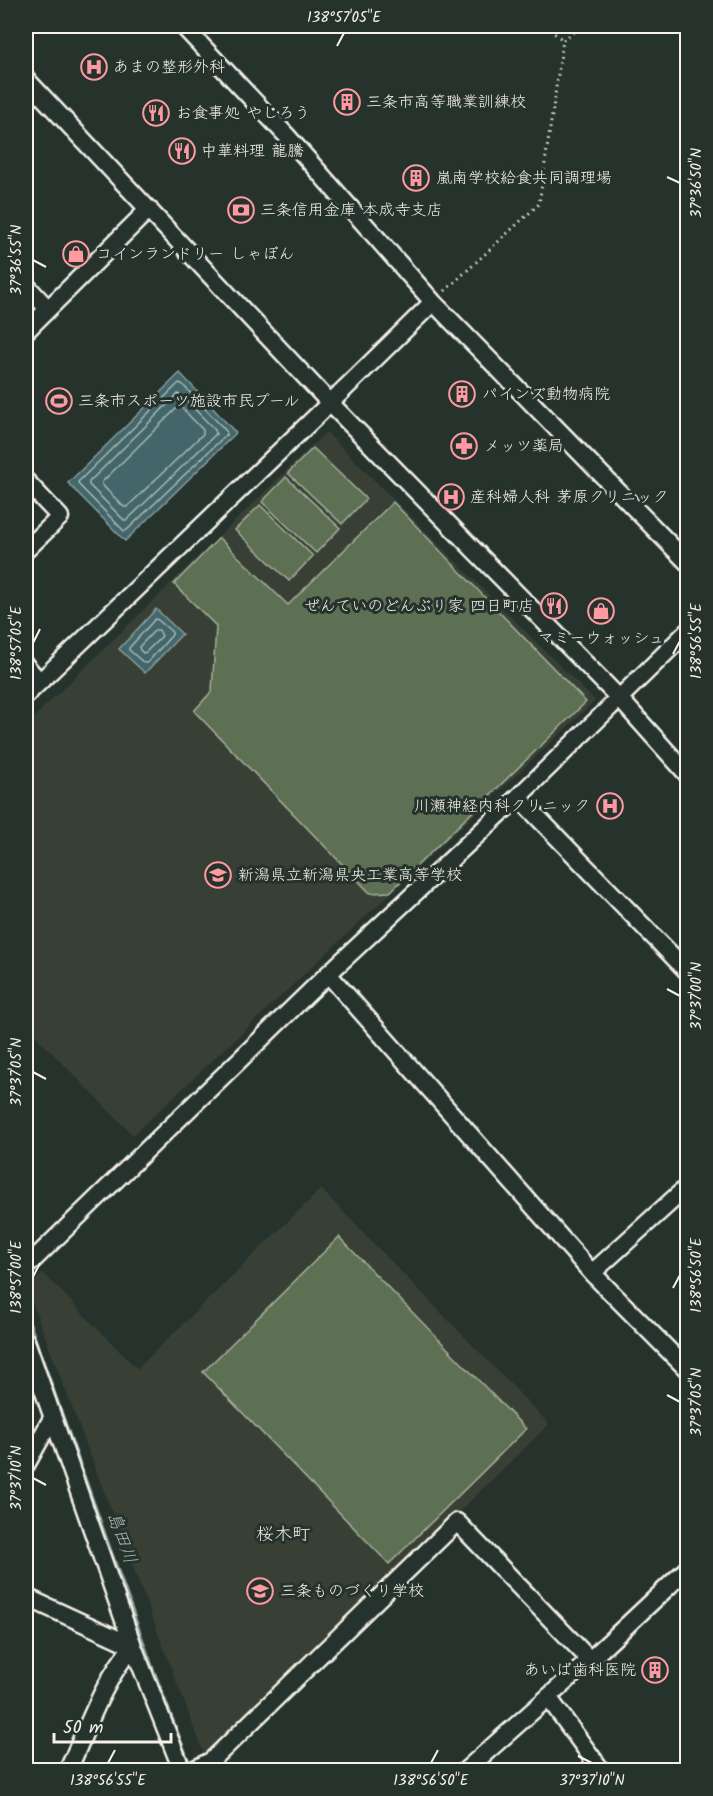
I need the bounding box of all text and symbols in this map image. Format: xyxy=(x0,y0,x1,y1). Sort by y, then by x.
text: 138°57'05"E xyxy=(307,6,382,30)
hospital icon: あまの整形外科 xyxy=(79,52,109,82)
place label: あまの整形外科 xyxy=(113,55,225,80)
building icon: 三条市高等職業訓練校 xyxy=(332,87,362,117)
place label: 三条市高等職業訓練校 xyxy=(366,90,526,115)
restaurant icon: お食事処 やじろう xyxy=(141,98,171,128)
place label: お食事処 やじろう xyxy=(176,101,310,126)
restaurant icon: 中華料理 龍騰 xyxy=(167,136,197,166)
place label: 中華料理 龍騰 xyxy=(201,139,303,164)
text: 37°36'50"N xyxy=(685,148,709,218)
building icon: 嵐南学校給食共同調理場 xyxy=(401,163,431,193)
place label: 嵐南学校給食共同調理場 xyxy=(436,166,612,191)
bank icon: 三条信用金庫 本成寺支店 xyxy=(226,195,256,225)
place label: 三条信用金庫 本成寺支店 xyxy=(260,198,442,223)
text: 37°36'55"N xyxy=(5,225,29,295)
shop icon: コインランドリー しゃぼん xyxy=(61,239,91,269)
place label: コインランドリー しゃぼん xyxy=(96,242,294,267)
building icon: パインズ動物病院 xyxy=(447,379,477,409)
place label: パインズ動物病院 xyxy=(482,382,610,407)
sports icon: 三条市スポーツ施設市民プール xyxy=(44,386,74,416)
place label: 三条市スポーツ施設市民プール xyxy=(78,389,300,414)
pharmacy icon: メッツ薬局 xyxy=(449,431,479,461)
place label: メッツ薬局 xyxy=(484,434,564,459)
hospital icon: 産科婦人科 茅原クリニック xyxy=(436,482,466,512)
place label: 産科婦人科 茅原クリニック xyxy=(470,485,668,510)
restaurant icon: ぜんていのどんぶり家 四日町店 xyxy=(539,591,569,621)
place label: ぜんていのどんぶり家 四日町店 xyxy=(304,594,534,619)
shop icon: マミーウォッシュ xyxy=(586,596,616,626)
text: 138°56'55"E xyxy=(685,602,709,679)
text: 138°57'05"E xyxy=(5,605,29,680)
place label: マミーウォッシュ xyxy=(538,626,664,651)
hospital icon: 川瀬神経内科クリニック xyxy=(595,791,625,821)
place label: 川瀬神経内科クリニック xyxy=(414,794,590,819)
school or university icon: 新潟県立新潟県央工業高等学校 xyxy=(203,860,233,890)
place label: 新潟県立新潟県央工業高等学校 xyxy=(238,863,462,888)
text: 37°37'00"N xyxy=(685,962,709,1030)
text: 37°37'05"N xyxy=(5,1038,29,1106)
text: 138°56'50"E xyxy=(685,1236,709,1313)
text: 138°57'00"E xyxy=(5,1239,29,1314)
text: 37°37'05"N xyxy=(685,1368,709,1436)
text: 37°37'10"N xyxy=(5,1445,29,1511)
water label: 島田川 xyxy=(98,1508,144,1568)
district label: 桜木町 xyxy=(256,1521,310,1550)
school or university icon: 三条ものづくり学校 xyxy=(245,1576,275,1606)
place label: 三条ものづくり学校 xyxy=(280,1579,424,1604)
building icon: あいば歯科医院 xyxy=(640,1655,670,1685)
place label: あいば歯科医院 xyxy=(524,1658,636,1683)
scale bar xyxy=(54,1706,171,1744)
text: 50 m xyxy=(63,1714,103,1743)
text: 138°56'55"E xyxy=(70,1769,147,1793)
text: 138°56'50"E xyxy=(393,1769,470,1793)
text: 37°37'10"N xyxy=(559,1769,625,1793)

